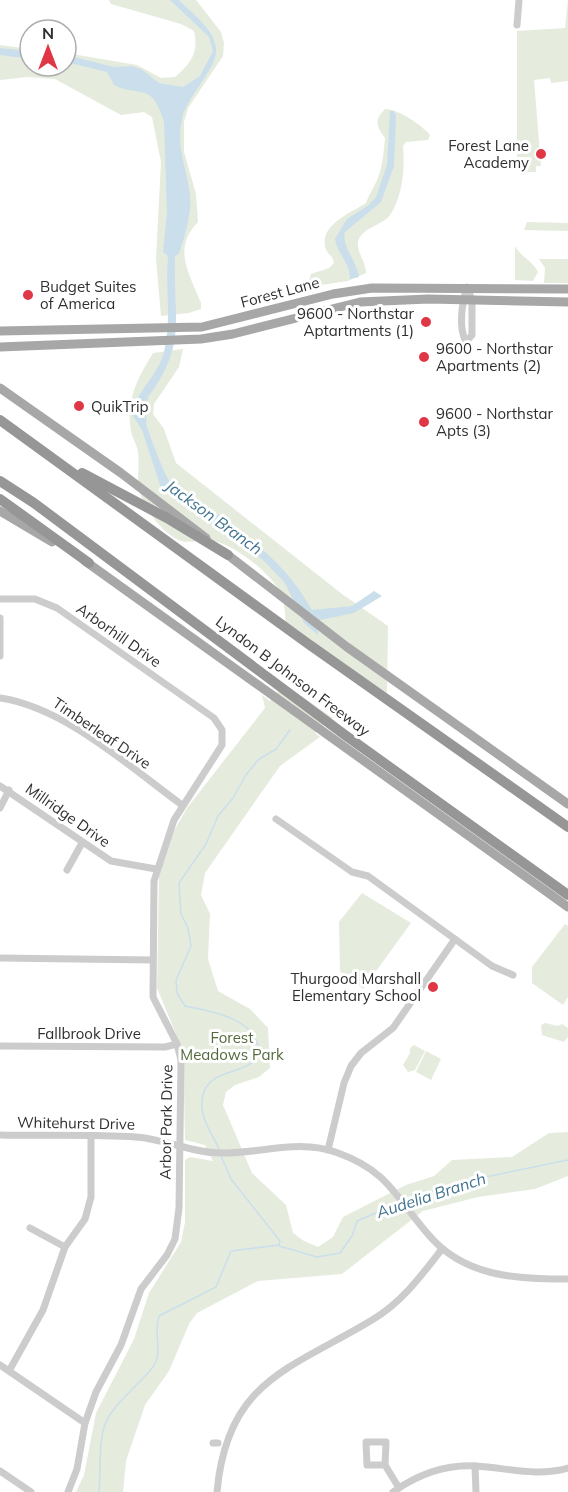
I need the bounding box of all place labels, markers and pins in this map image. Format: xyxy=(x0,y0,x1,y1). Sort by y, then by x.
place label: Forest Lane Academy xyxy=(448,136,529,172)
marker: Forest Lane Academy xyxy=(534,147,548,161)
place label: Budget Suites of America xyxy=(40,277,137,313)
marker: Budget Suites of America xyxy=(21,288,35,302)
place label: 9600 - Northstar Aptartments (1) xyxy=(297,304,415,340)
marker: 9600 - Northstar Aptartments (1) xyxy=(419,315,433,329)
place label: 9600 - Northstar Apartments (2) xyxy=(436,339,554,375)
marker: 9600 - Northstar Apartments (2) xyxy=(417,350,431,364)
place label: QuikTrip xyxy=(91,397,148,416)
marker: QuikTrip xyxy=(72,399,86,413)
place label: 9600 - Northstar Apts (3) xyxy=(436,404,554,440)
marker: 9600 - Northstar Apts (3) xyxy=(417,415,431,429)
place label: Thurgood Marshall Elementary School xyxy=(290,969,421,1005)
marker: Thurgood Marshall Elementary School xyxy=(426,980,440,994)

